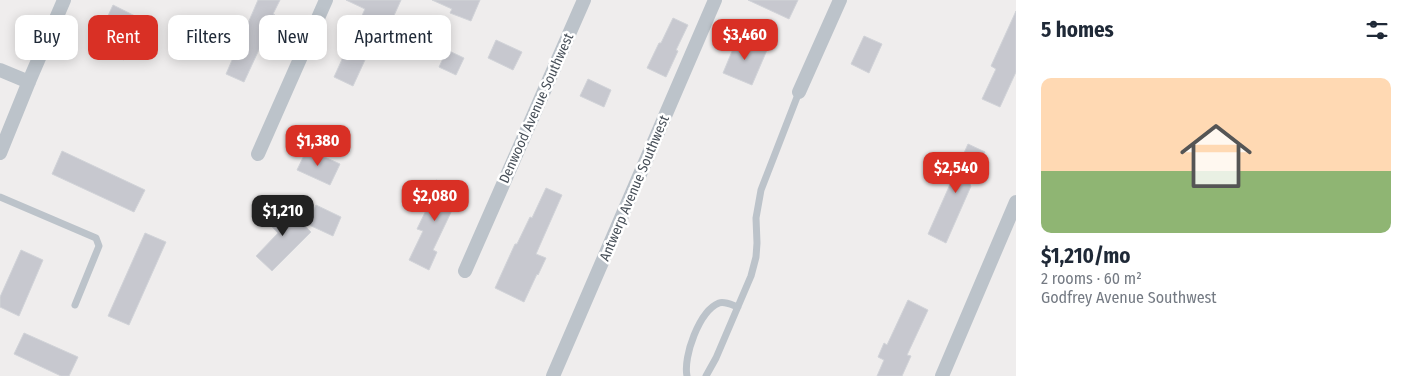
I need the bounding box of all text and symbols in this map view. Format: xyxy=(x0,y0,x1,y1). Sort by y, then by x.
chip: Buy xyxy=(15,15,78,60)
chip: Rent xyxy=(88,15,158,60)
chip: Filters xyxy=(168,15,249,60)
chip: New xyxy=(259,15,327,60)
chip: Apartment xyxy=(337,15,451,60)
icon: filters xyxy=(1363,16,1391,44)
text: 5 homes xyxy=(1041,17,1114,43)
pin: $3,460 xyxy=(704,18,786,61)
text: $3,460 xyxy=(723,25,767,44)
street label: Denwood Avenue Southwest xyxy=(496,30,577,186)
icon: home xyxy=(1171,111,1261,201)
street label: Antwerp Avenue Southwest xyxy=(596,112,673,264)
pin: $1,380 xyxy=(277,124,359,167)
text: $1,380 xyxy=(297,131,339,150)
pin: $2,540 xyxy=(915,152,997,194)
text: $2,540 xyxy=(934,158,978,177)
pin: $2,080 xyxy=(394,180,476,222)
text: $2,080 xyxy=(413,186,457,205)
pin: $1,210 xyxy=(242,194,324,237)
text: $1,210 xyxy=(263,201,303,220)
text: $1,210/mo xyxy=(1041,243,1130,269)
text: 2 rooms · 60 m² xyxy=(1041,269,1142,288)
text: Godfrey Avenue Southwest xyxy=(1041,288,1217,307)

